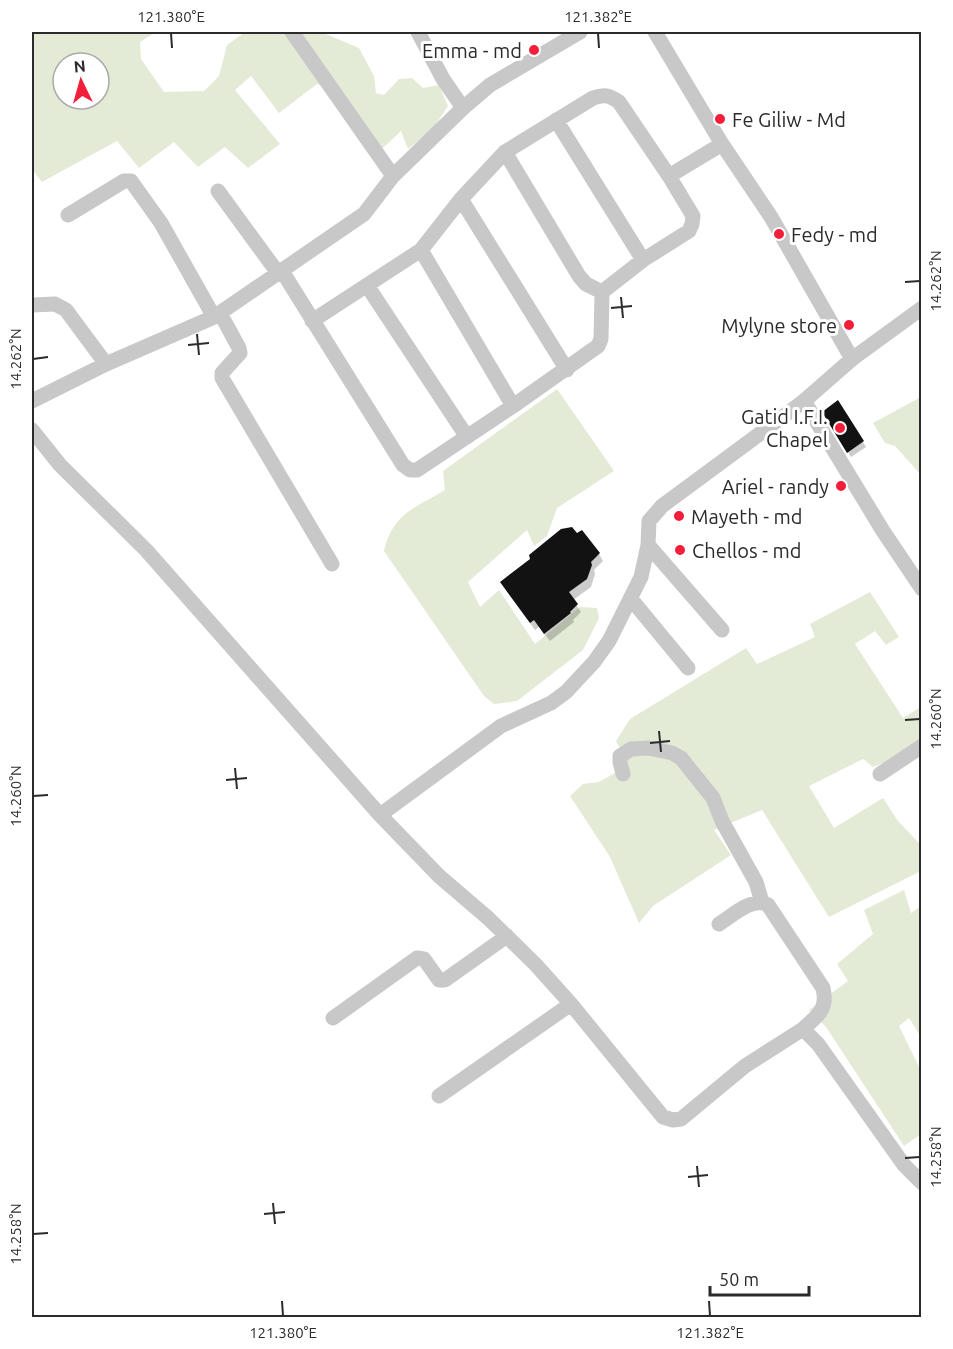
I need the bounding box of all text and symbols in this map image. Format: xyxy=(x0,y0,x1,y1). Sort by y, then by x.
text: 121.380°E xyxy=(137,8,205,25)
text: 121.382°E xyxy=(564,8,632,25)
place label: Emma - md xyxy=(422,39,522,62)
marker: Emma - md xyxy=(527,43,541,57)
north arrow xyxy=(51,51,111,111)
text: N xyxy=(73,57,86,76)
place label: Fe Giliw - Md xyxy=(732,108,846,131)
marker: Fe Giliw - Md xyxy=(713,112,727,126)
place label: Fedy - md xyxy=(791,223,878,246)
marker: Fedy - md xyxy=(772,227,786,241)
text: 14.262°N xyxy=(927,250,944,312)
place label: Mylyne store xyxy=(721,314,837,337)
marker: Mylyne store xyxy=(842,318,856,332)
text: 14.262°N xyxy=(7,328,24,390)
place label: Gatid I.F.I. Chapel xyxy=(741,405,828,451)
marker: Gatid I.F.I. Chapel xyxy=(833,421,847,435)
place label: Ariel - randy xyxy=(722,475,829,498)
marker: Ariel - randy xyxy=(834,479,848,493)
place label: Mayeth - md xyxy=(691,505,802,528)
marker: Mayeth - md xyxy=(672,509,686,523)
place label: Chellos - md xyxy=(692,539,801,562)
marker: Chellos - md xyxy=(673,543,687,557)
text: 14.260°N xyxy=(927,688,944,750)
text: 14.260°N xyxy=(7,765,24,827)
text: 14.258°N xyxy=(927,1126,944,1188)
text: 14.258°N xyxy=(7,1203,24,1265)
scale bar xyxy=(710,1259,809,1297)
text: 50 m xyxy=(719,1269,759,1289)
text: 121.380°E xyxy=(249,1324,317,1341)
text: 121.382°E xyxy=(676,1324,744,1341)

